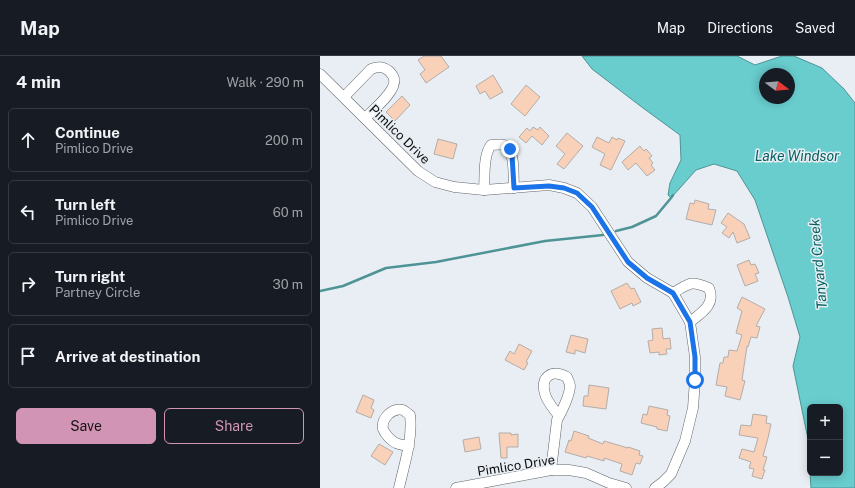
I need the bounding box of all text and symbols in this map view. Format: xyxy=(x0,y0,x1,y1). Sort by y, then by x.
text: Map xyxy=(20,17,60,39)
text: Map xyxy=(657,20,685,36)
text: Directions xyxy=(707,20,773,36)
text: Saved xyxy=(795,20,835,36)
north arrow xyxy=(759,68,795,104)
text: 4 min xyxy=(16,72,61,92)
text: Walk · 290 m xyxy=(226,75,304,90)
street label: Pimlico Drive xyxy=(366,102,433,167)
text: Continue xyxy=(55,124,120,141)
icon: ahead xyxy=(17,129,39,151)
text: 200 m xyxy=(265,133,303,148)
route end xyxy=(501,140,519,158)
text: Pimlico Drive xyxy=(55,141,133,156)
water label: Lake Windsor xyxy=(755,148,840,164)
text: Turn left xyxy=(55,196,116,213)
icon: left xyxy=(17,201,39,223)
text: 60 m xyxy=(273,205,303,220)
text: Pimlico Drive xyxy=(55,213,133,228)
water label: Tanyard Creek xyxy=(806,218,830,310)
text: Turn right xyxy=(55,268,125,285)
icon: right xyxy=(17,273,39,295)
text: 30 m xyxy=(273,277,303,292)
text: Partney Circle xyxy=(55,285,140,300)
icon: arrive xyxy=(17,345,39,367)
text: Arrive at destination xyxy=(55,348,200,365)
route start xyxy=(686,371,704,389)
map controls xyxy=(807,404,843,476)
button: + xyxy=(807,404,843,440)
button: Save xyxy=(16,408,156,444)
button: Share xyxy=(164,408,304,444)
button: − xyxy=(807,440,843,476)
street label: Pimlico Drive xyxy=(476,452,556,479)

